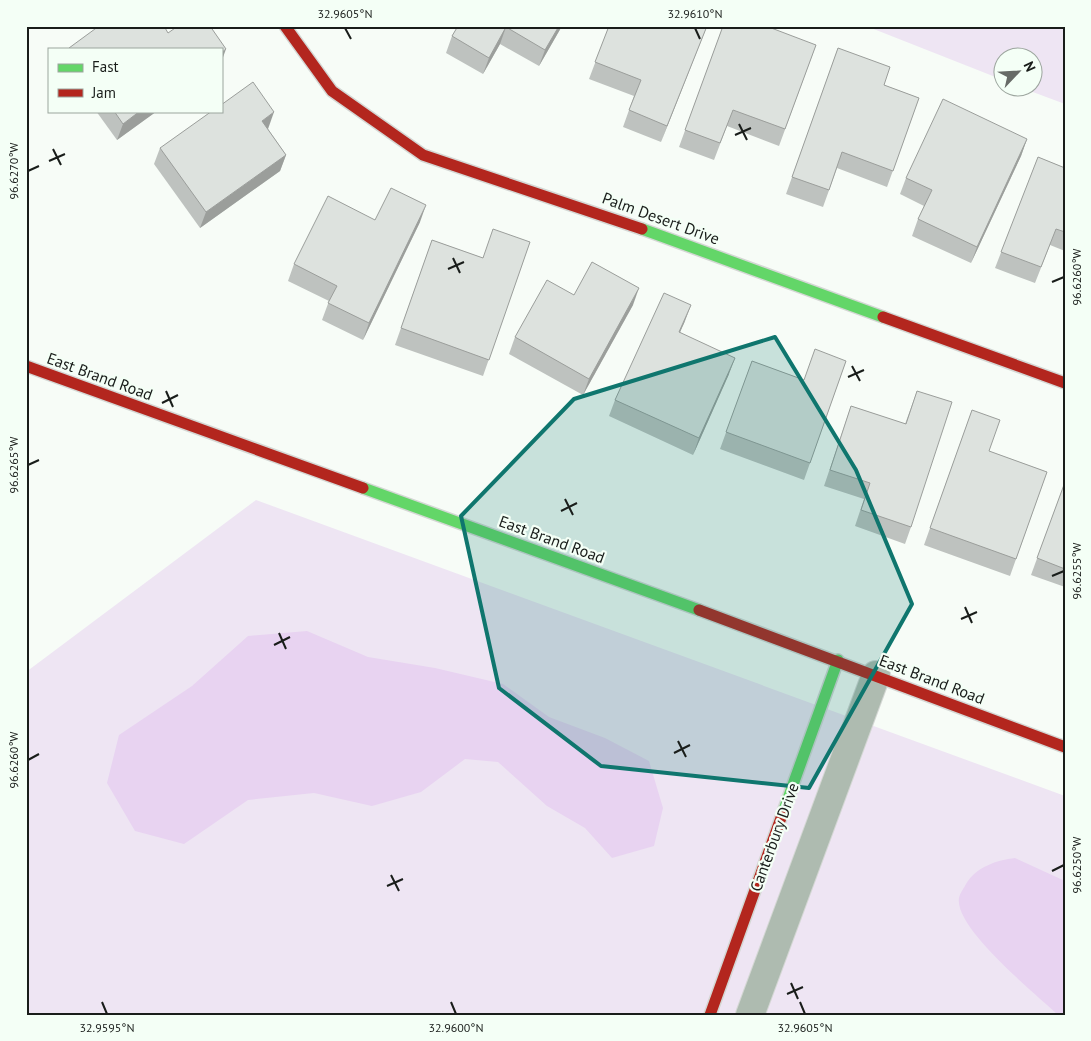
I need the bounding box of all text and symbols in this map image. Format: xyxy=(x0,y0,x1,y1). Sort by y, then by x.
text: 32.9605°N xyxy=(318,6,372,21)
text: 32.9610°N xyxy=(668,6,722,21)
legend xyxy=(48,48,222,112)
north arrow xyxy=(994,48,1044,98)
text: Fast xyxy=(92,57,119,76)
text: N xyxy=(1020,59,1040,74)
text: Jam xyxy=(91,83,116,102)
text: 96.6270°W xyxy=(6,143,21,199)
street label: Palm Desert Drive xyxy=(600,188,722,248)
text: 96.6260°W xyxy=(1069,249,1084,305)
street label: East Brand Road xyxy=(44,348,156,404)
text: 96.6265°W xyxy=(6,437,21,493)
street label: East Brand Road xyxy=(496,511,608,567)
text: 96.6255°W xyxy=(1069,543,1084,599)
street label: East Brand Road xyxy=(877,650,987,708)
text: 96.6260°W xyxy=(6,732,21,788)
street label: Canterbury Drive xyxy=(745,780,803,894)
text: 96.6250°W xyxy=(1069,837,1084,893)
text: 32.9595°N xyxy=(80,1020,134,1035)
text: 32.9600°N xyxy=(429,1020,483,1035)
text: 32.9605°N xyxy=(778,1020,832,1035)

